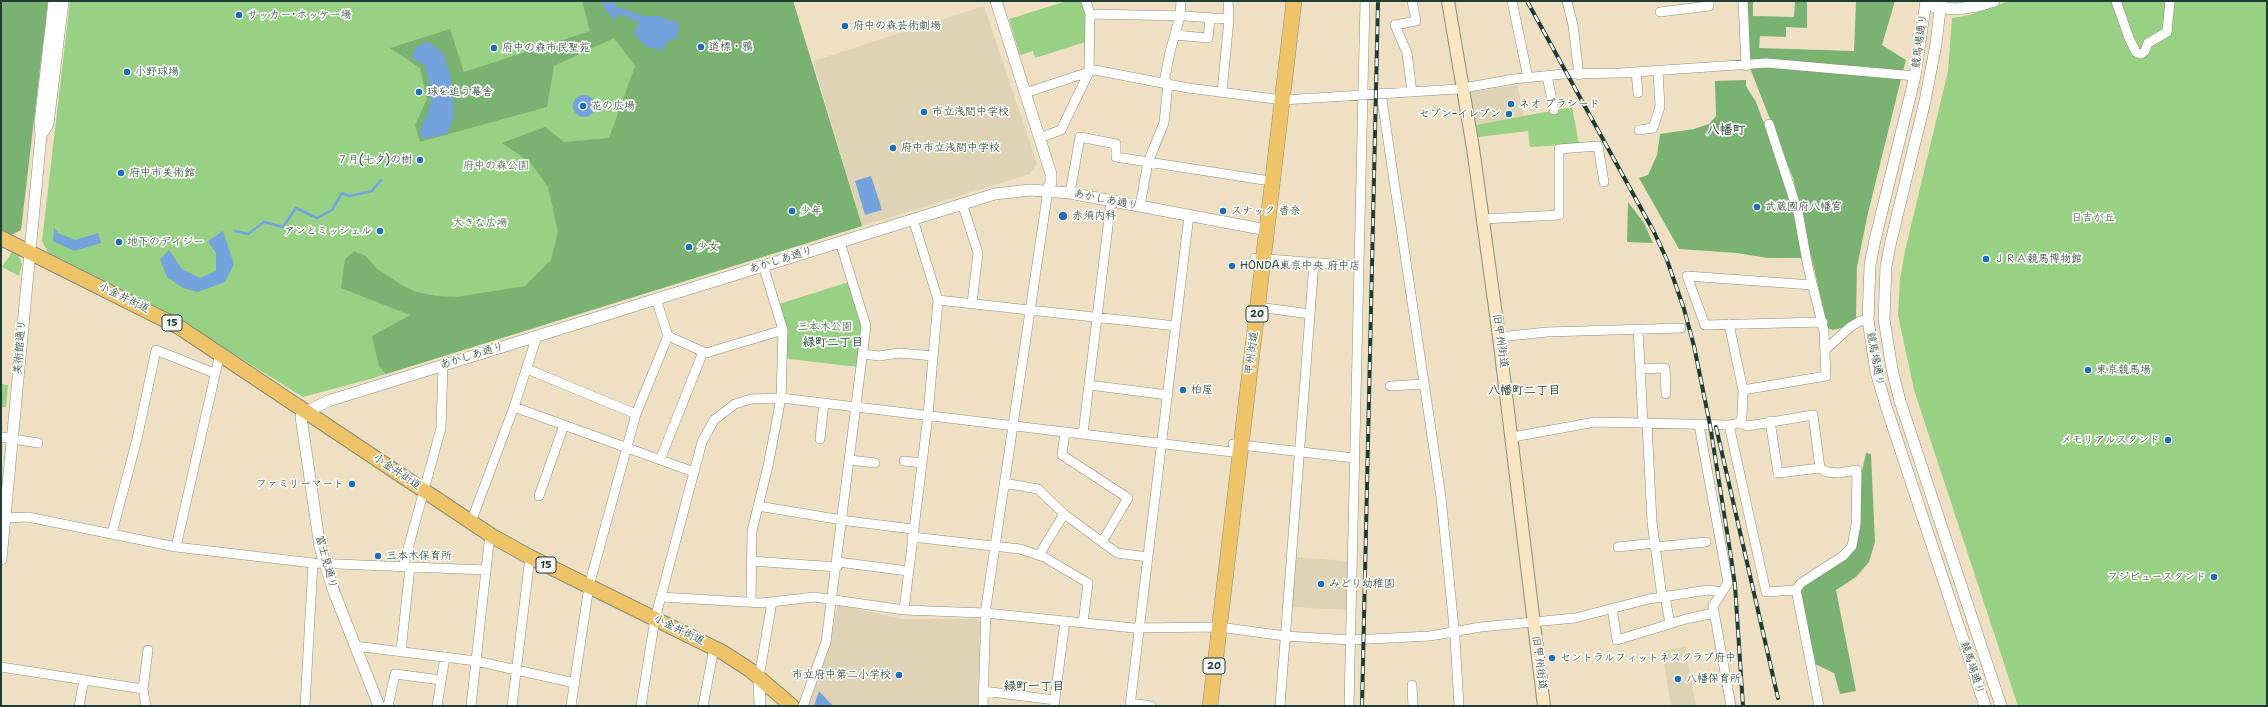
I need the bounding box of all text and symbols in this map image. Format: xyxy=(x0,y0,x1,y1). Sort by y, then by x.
place label: サッカー･ホッケー場 xyxy=(247,8,351,22)
marker: サッカー･ホッケー場 xyxy=(234,10,244,20)
street label: 競馬場通り xyxy=(1910,13,1930,69)
place label: 府中の森芸術劇場 xyxy=(853,19,941,33)
marker: 府中の森芸術劇場 xyxy=(840,21,850,31)
place label: 道標・鴉 xyxy=(709,40,753,54)
place label: 府中の森市民聖苑 xyxy=(502,41,590,55)
marker: 道標・鴉 xyxy=(696,42,706,52)
marker: 府中の森市民聖苑 xyxy=(489,43,499,53)
place label: 小野球場 xyxy=(135,65,179,79)
marker: 小野球場 xyxy=(122,67,132,77)
place label: 球を追う幕舎 xyxy=(427,85,493,99)
marker: 球を追う幕舎 xyxy=(414,87,424,97)
place label: ネオ プラシード xyxy=(1519,97,1600,111)
place label: 花の広場 xyxy=(591,99,635,113)
marker: ネオ プラシード xyxy=(1506,99,1516,109)
marker: 花の広場 xyxy=(578,101,588,111)
place label: 市立浅間中学校 xyxy=(932,105,1009,119)
marker: 市立浅間中学校 xyxy=(919,107,929,117)
place label: セブン-イレブン xyxy=(1419,107,1501,121)
marker: セブン-イレブン xyxy=(1504,109,1514,119)
district label: 八幡町 xyxy=(1707,123,1745,139)
place label: 府中市立浅間中学校 xyxy=(901,141,1000,155)
marker: 府中市立浅間中学校 xyxy=(888,143,898,153)
place label: ７月(七夕)の樹 xyxy=(337,153,412,167)
marker: ７月(七夕)の樹 xyxy=(415,155,425,165)
park label: 府中の森公園 xyxy=(463,159,529,173)
place label: 府中市美術館 xyxy=(129,166,195,180)
marker: 府中市美術館 xyxy=(116,168,126,178)
street label: あかしあ通り xyxy=(1072,187,1140,213)
place label: 武蔵國府八幡宮 xyxy=(1765,200,1842,214)
marker: 武蔵國府八幡宮 xyxy=(1752,202,1762,212)
place label: 少年 xyxy=(800,204,822,218)
place label: スナック 香奈 xyxy=(1231,204,1301,218)
marker: 少年 xyxy=(787,206,797,216)
marker: スナック 香奈 xyxy=(1218,206,1228,216)
place label: 赤須内科 xyxy=(1072,209,1116,223)
marker: 赤須内科 xyxy=(1057,210,1069,222)
park label: 日吉が丘 xyxy=(2071,211,2115,225)
park label: 大きな広場 xyxy=(453,216,507,230)
place label: アンとミッシェル xyxy=(284,224,372,238)
marker: アンとミッシェル xyxy=(375,226,385,236)
place label: 地下のデイジー xyxy=(127,235,204,249)
marker: 地下のデイジー xyxy=(114,237,124,247)
place label: 少女 xyxy=(697,240,719,254)
marker: 少女 xyxy=(684,242,694,252)
street label: あかしあ通り xyxy=(748,244,814,276)
place label: ＪＲＡ競馬博物館 xyxy=(1994,252,2082,266)
marker: ＪＲＡ競馬博物館 xyxy=(1981,254,1991,264)
place label: HONDA東京中央 府中店 xyxy=(1240,259,1360,273)
marker: HONDA東京中央 府中店 xyxy=(1227,261,1237,271)
street label: 小金井街道 xyxy=(96,280,152,316)
road number: 20 xyxy=(1246,306,1268,322)
street label: 旧甲州街道 xyxy=(1490,313,1510,369)
road number: 15 xyxy=(162,315,182,331)
street label: 美術館通り xyxy=(11,319,29,375)
park label: 三本木公園 xyxy=(798,320,852,334)
street label: 甲州街道 xyxy=(1243,330,1261,376)
street label: 競馬場通り xyxy=(1863,331,1887,387)
district label: 緑町二丁目 xyxy=(803,336,863,350)
street label: あかしあ通り xyxy=(439,340,505,372)
place label: 東京競馬場 xyxy=(2096,363,2151,377)
marker: 東京競馬場 xyxy=(2083,365,2093,375)
place label: 柏屋 xyxy=(1191,383,1213,397)
district label: 八幡町二丁目 xyxy=(1488,384,1560,398)
marker: 柏屋 xyxy=(1178,385,1188,395)
place label: メモリアルスタンド xyxy=(2061,433,2160,447)
marker: メモリアルスタンド xyxy=(2163,435,2173,445)
street label: 小金井街道 xyxy=(371,451,423,493)
place label: ファミリーマート xyxy=(256,477,344,491)
marker: ファミリーマート xyxy=(347,479,357,489)
street label: 富士見通り xyxy=(313,534,339,590)
place label: 三本木保育所 xyxy=(386,549,452,563)
marker: 三本木保育所 xyxy=(373,551,383,561)
road number: 15 xyxy=(536,557,556,573)
place label: フジビュースタンド xyxy=(2107,570,2206,584)
marker: フジビュースタンド xyxy=(2209,572,2219,582)
place label: みどり幼稚園 xyxy=(1329,577,1395,591)
marker: みどり幼稚園 xyxy=(1316,579,1326,589)
street label: 小金井街道 xyxy=(651,612,707,648)
street label: 旧甲州街道 xyxy=(1529,635,1549,691)
street label: 競馬場通り xyxy=(1957,640,1987,696)
place label: セントラルフィットネスクラブ府中 xyxy=(1560,651,1736,665)
marker: セントラルフィットネスクラブ府中 xyxy=(1547,653,1557,663)
road number: 20 xyxy=(1203,658,1225,674)
place label: 市立府中第二小学校 xyxy=(792,668,891,682)
marker: 市立府中第二小学校 xyxy=(894,670,904,680)
place label: 八幡保育所 xyxy=(1686,672,1741,686)
marker: 八幡保育所 xyxy=(1673,674,1683,684)
district label: 緑町一丁目 xyxy=(1004,680,1064,694)

